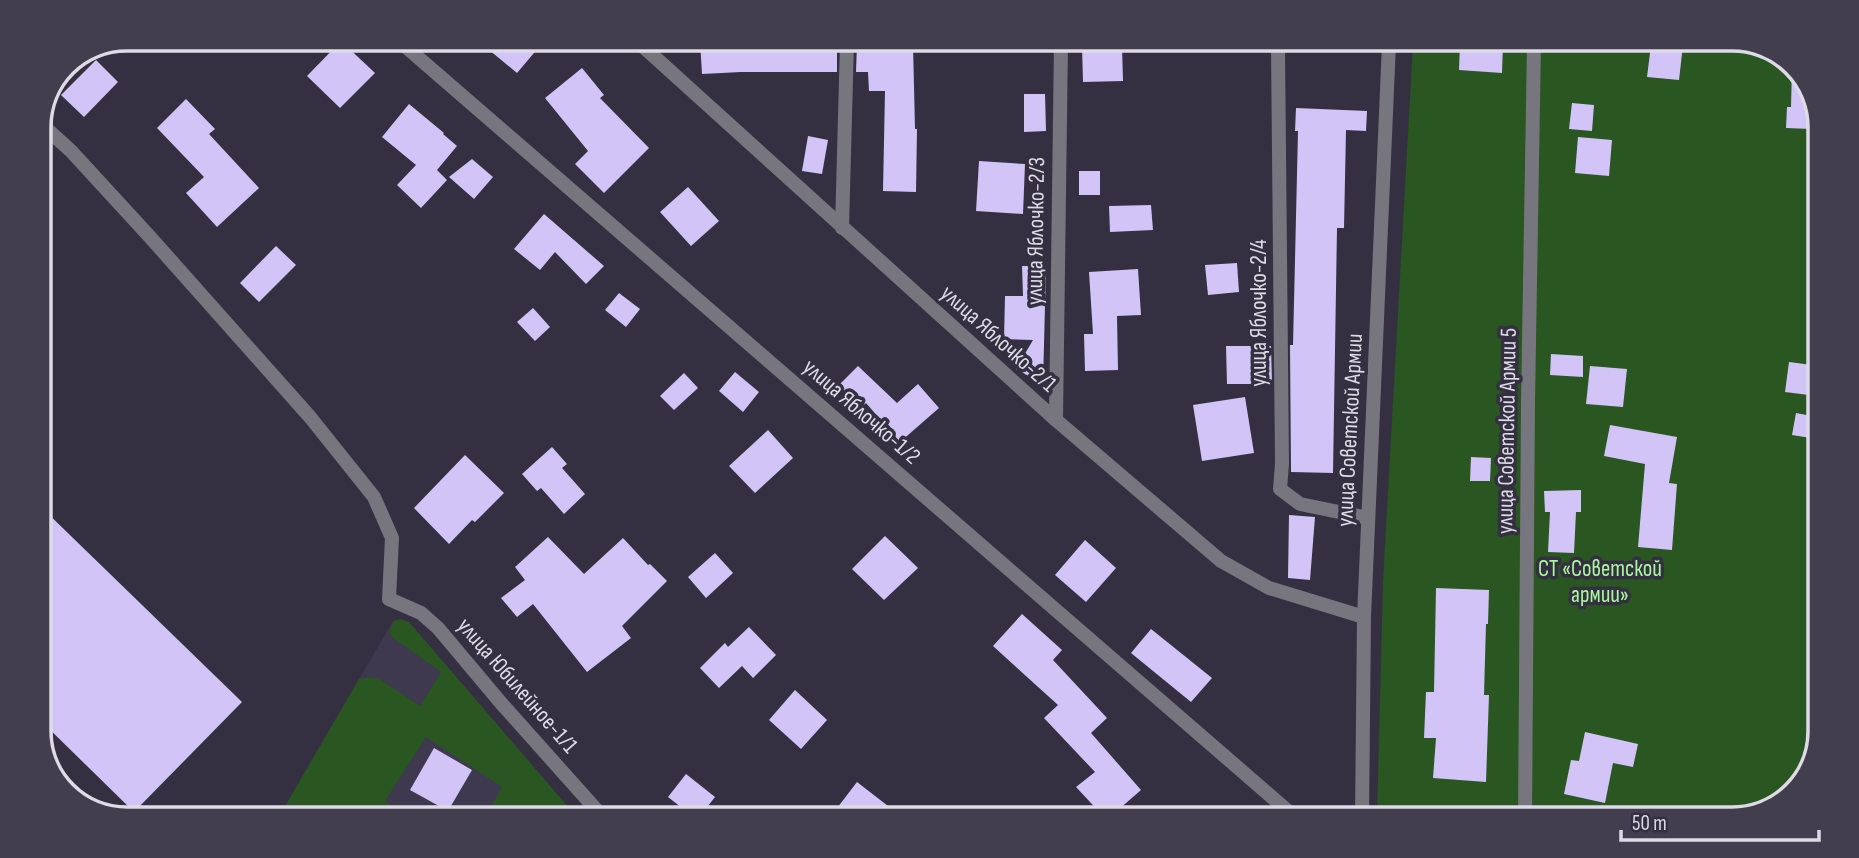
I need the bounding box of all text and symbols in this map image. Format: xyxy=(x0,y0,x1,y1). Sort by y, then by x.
street label: улица Яблочко-2/3 xyxy=(1021,157,1051,305)
street label: улица Яблочко-2/4 xyxy=(1245,239,1273,387)
street label: улица Яблочко-2/1 xyxy=(934,279,1062,398)
street label: улица Советской Армии 5 xyxy=(1491,328,1523,534)
street label: улица Советской Армии xyxy=(1331,333,1369,527)
street label: улица Яблочко-1/2 xyxy=(797,353,926,470)
park label: СТ «Советской армии» xyxy=(1538,555,1662,609)
street label: улица Юбилейное-1/1 xyxy=(451,612,584,759)
scale bar xyxy=(1621,798,1819,842)
text: 50 m xyxy=(1632,811,1667,836)

